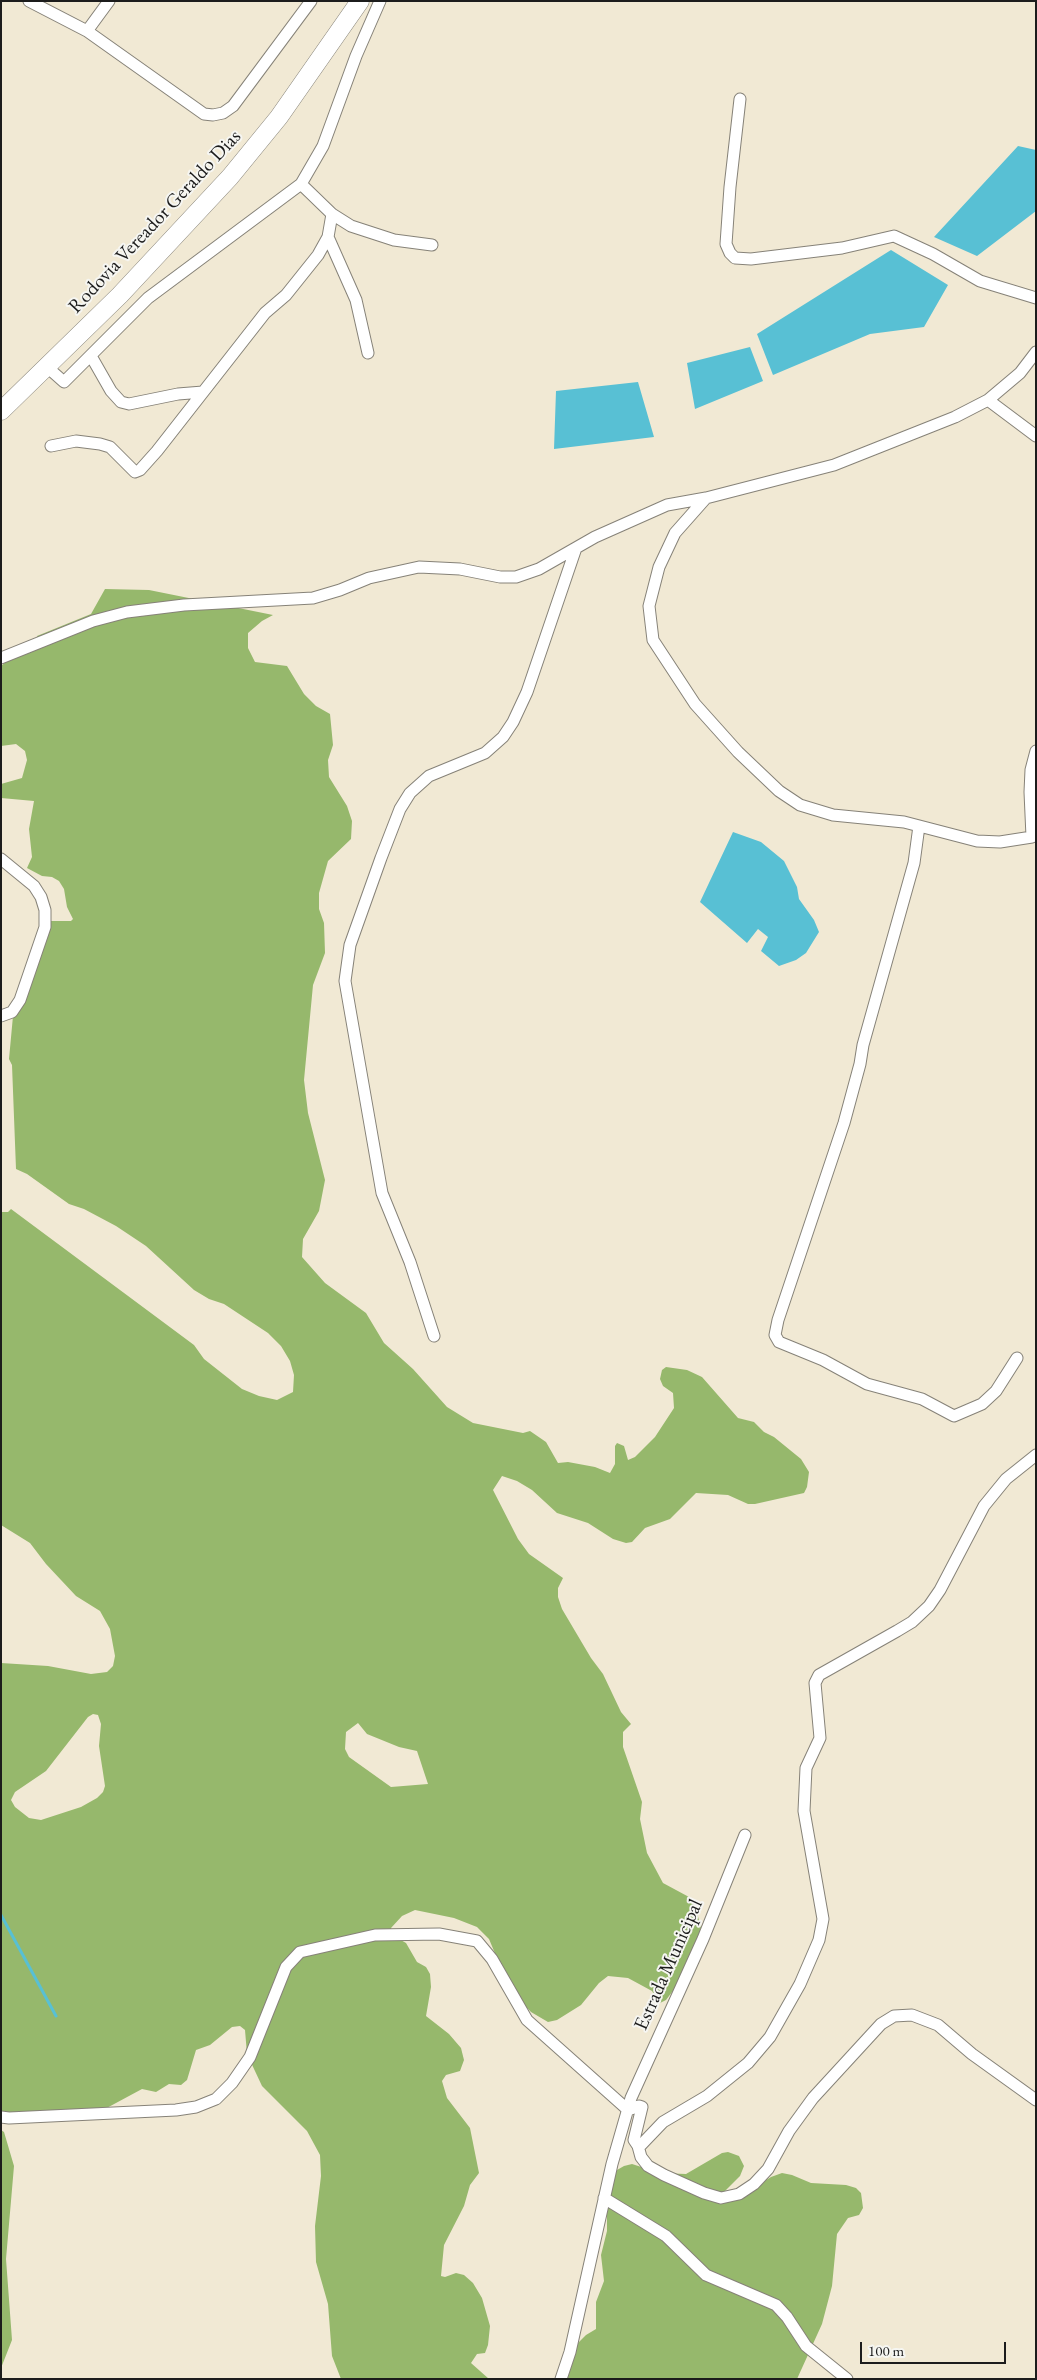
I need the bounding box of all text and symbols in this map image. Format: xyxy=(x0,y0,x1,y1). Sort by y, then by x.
street label: Rodovia Vereador Geraldo Dias xyxy=(64,125,246,319)
street label: Estrada Municipal xyxy=(629,1896,709,2034)
scale bar xyxy=(862,2332,1008,2364)
text: 100 m xyxy=(868,2341,904,2360)

